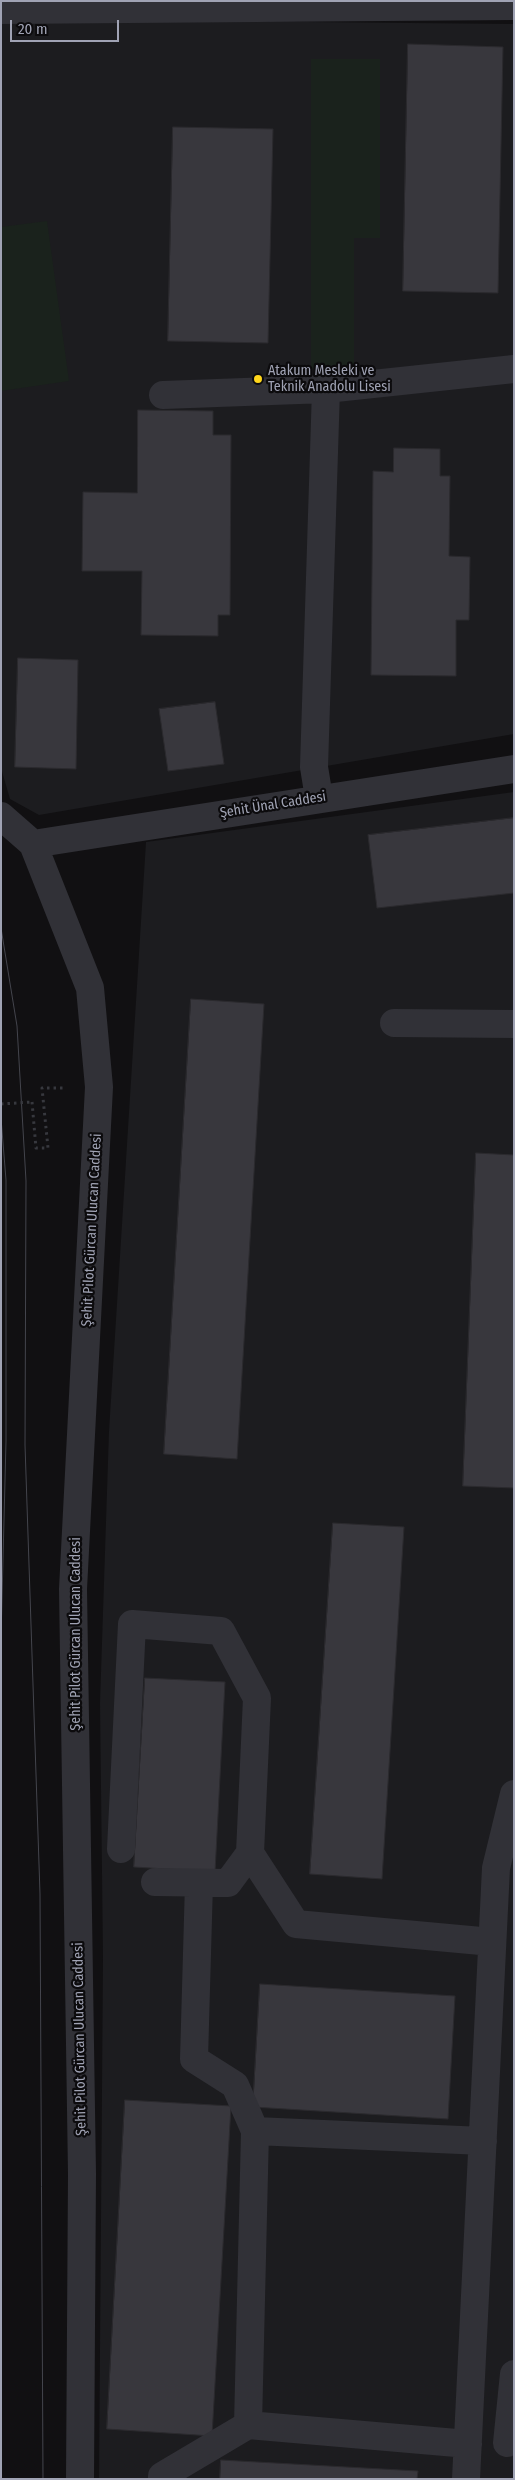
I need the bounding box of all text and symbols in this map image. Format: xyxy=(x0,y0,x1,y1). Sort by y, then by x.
scale bar xyxy=(12,10,121,42)
text: 20 m xyxy=(18,20,48,38)
place label: Atakum Mesleki ve Teknik Anadolu Lisesi xyxy=(268,363,391,396)
marker: Atakum Mesleki ve Teknik Anadolu Lisesi xyxy=(252,373,264,385)
street label: Şehit Ünal Caddesi xyxy=(219,788,327,822)
street label: Şehit Pilot Gürcan Ulucan Caddesi xyxy=(79,1133,105,1327)
street label: Şehit Pilot Gürcan Ulucan Caddesi xyxy=(68,1537,84,1731)
street label: Şehit Pilot Gürcan Ulucan Caddesi xyxy=(70,1942,90,2136)

